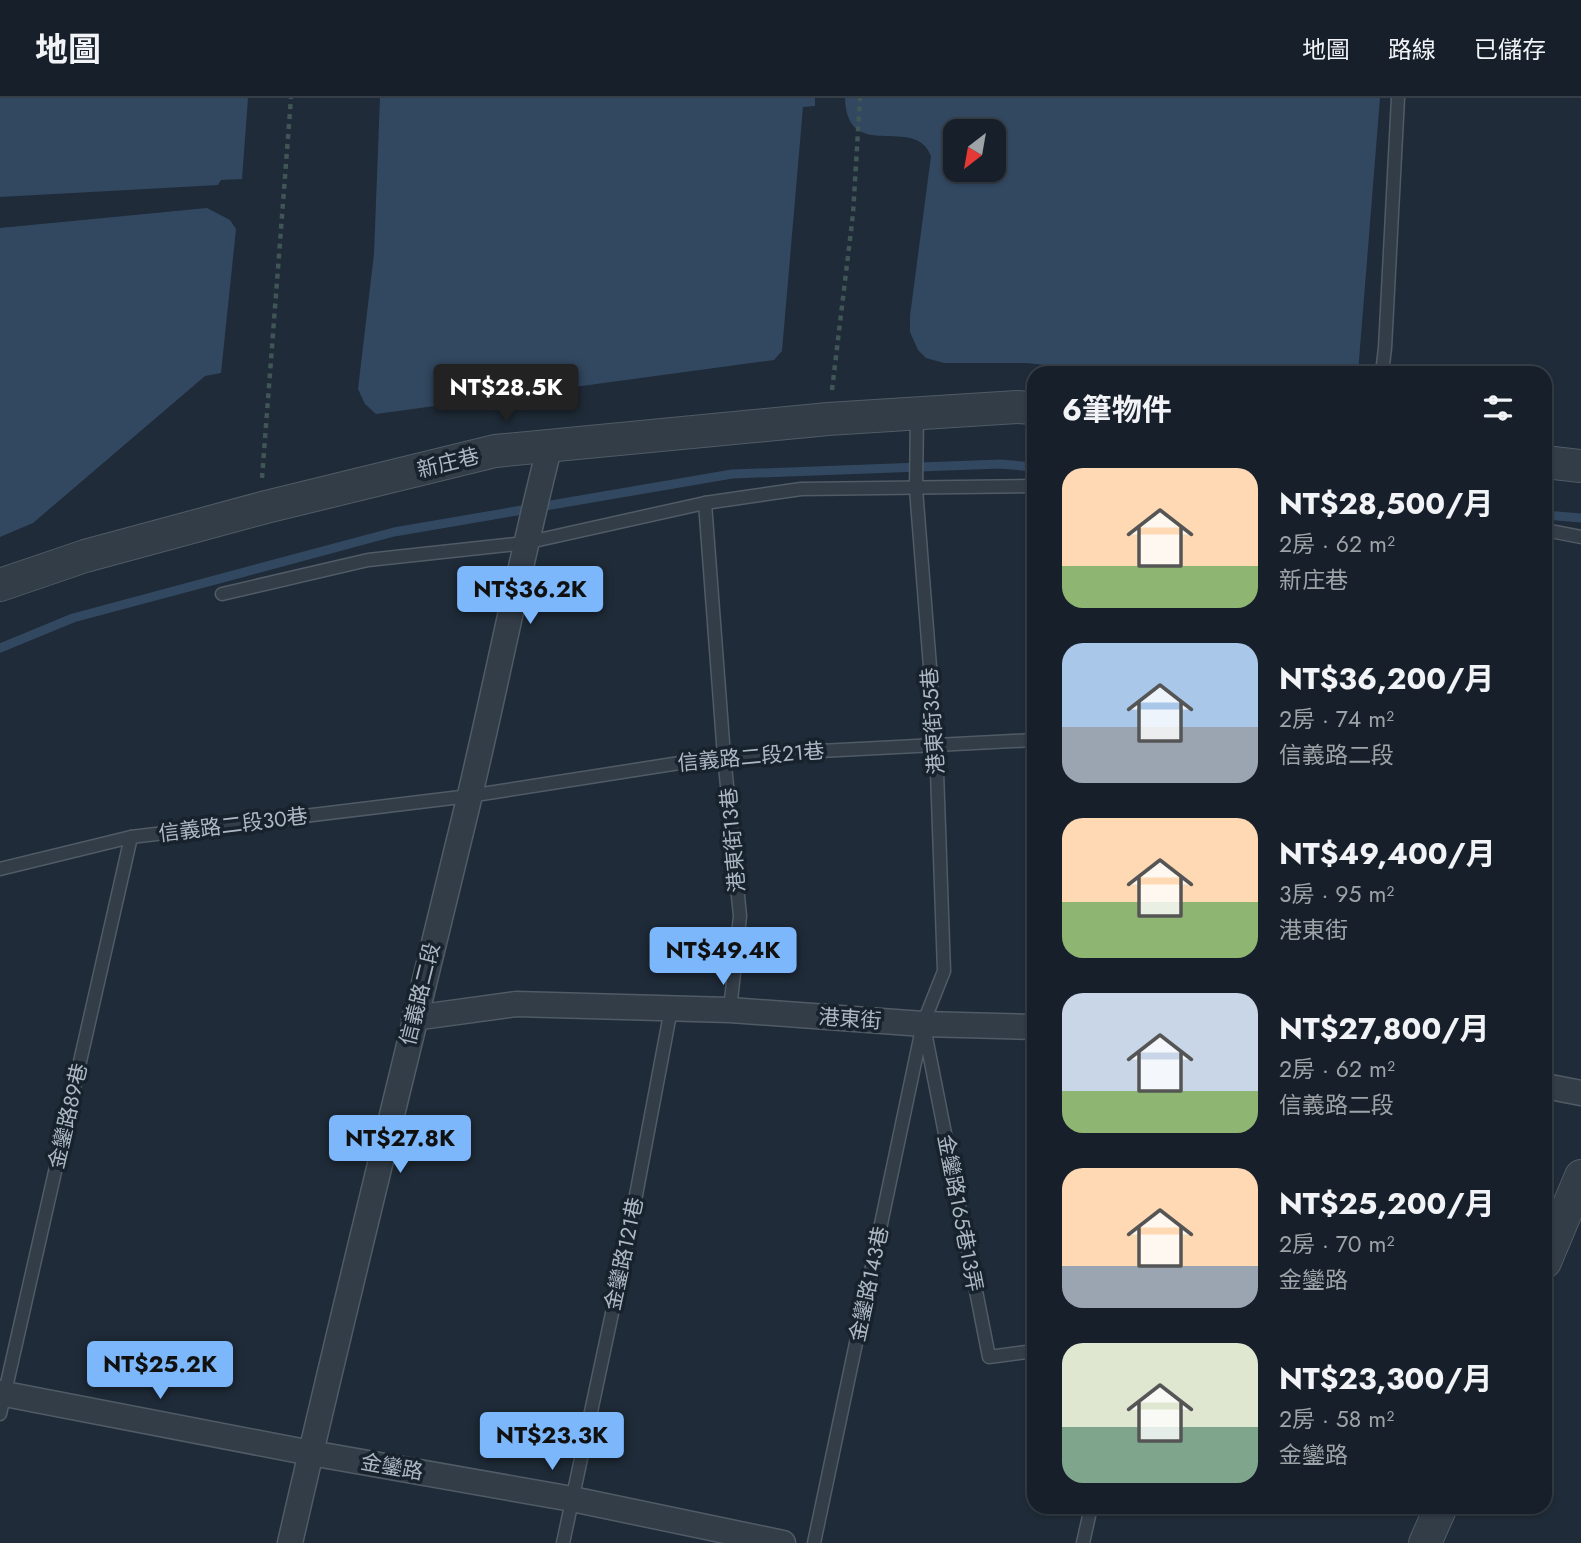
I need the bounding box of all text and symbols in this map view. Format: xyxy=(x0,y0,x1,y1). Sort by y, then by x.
text: 地圖 xyxy=(35,26,101,73)
text: 地圖 xyxy=(1302,32,1350,67)
text: 路線 xyxy=(1388,32,1436,67)
text: 已儲存 xyxy=(1474,32,1546,67)
north arrow xyxy=(943,119,1006,182)
map controls xyxy=(943,119,1006,182)
pin: NT$28.5K xyxy=(434,364,578,424)
text: NT$28.5K xyxy=(450,370,562,404)
text: 6筆物件 xyxy=(1062,388,1172,431)
icon: filters xyxy=(1479,389,1517,427)
street label: 新庄巷 xyxy=(414,441,482,485)
text: NT$28,500/月 xyxy=(1279,482,1493,525)
icon: home xyxy=(1118,496,1202,580)
text: 2房 · 62 m² xyxy=(1279,527,1395,561)
text: 新庄巷 xyxy=(1279,563,1348,597)
pin: NT$36.2K xyxy=(458,566,602,626)
text: NT$36.2K xyxy=(473,572,587,606)
text: NT$36,200/月 xyxy=(1279,657,1494,700)
street label: 港東街35巷 xyxy=(914,666,952,776)
icon: home xyxy=(1118,671,1202,755)
text: 2房 · 74 m² xyxy=(1279,702,1394,736)
street label: 信義路二段21巷 xyxy=(676,736,826,778)
text: 信義路二段 xyxy=(1279,738,1394,772)
street label: 港東街13巷 xyxy=(713,786,753,894)
street label: 信義路二段30巷 xyxy=(157,801,309,849)
text: NT$49,400/月 xyxy=(1279,832,1496,875)
icon: home xyxy=(1118,846,1202,930)
text: 3房 · 95 m² xyxy=(1279,877,1394,911)
text: 港東街 xyxy=(1279,913,1348,947)
pin: NT$49.4K xyxy=(651,928,795,987)
text: NT$49.4K xyxy=(666,933,780,967)
street label: 信義路二段 xyxy=(393,939,447,1049)
street label: 港東街 xyxy=(818,1002,882,1036)
text: NT$27,800/月 xyxy=(1279,1007,1490,1050)
icon: home xyxy=(1118,1021,1202,1105)
text: 2房 · 62 m² xyxy=(1279,1052,1395,1086)
street label: 金鑾路89巷 xyxy=(41,1060,95,1172)
text: 信義路二段 xyxy=(1279,1088,1394,1122)
pin: NT$27.8K xyxy=(328,1116,472,1175)
text: NT$27.8K xyxy=(345,1121,455,1155)
street label: 金鑾路165巷13弄 xyxy=(930,1132,990,1294)
text: NT$25,200/月 xyxy=(1279,1182,1495,1225)
street label: 金鑾路121巷 xyxy=(597,1195,651,1313)
icon: home xyxy=(1118,1196,1202,1280)
street label: 金鑾路143巷 xyxy=(842,1224,896,1344)
text: 2房 · 70 m² xyxy=(1279,1227,1394,1261)
text: 金鑾路 xyxy=(1279,1263,1348,1297)
pin: NT$25.2K xyxy=(88,1342,232,1401)
text: NT$25.2K xyxy=(103,1347,217,1381)
text: NT$23,300/月 xyxy=(1279,1357,1492,1400)
icon: home xyxy=(1118,1371,1202,1455)
text: 2房 · 58 m² xyxy=(1279,1402,1394,1436)
pin: NT$23.3K xyxy=(480,1412,624,1472)
text: NT$23.3K xyxy=(496,1418,608,1452)
text: 金鑾路 xyxy=(1279,1438,1348,1472)
street label: 金鑾路 xyxy=(358,1447,426,1487)

